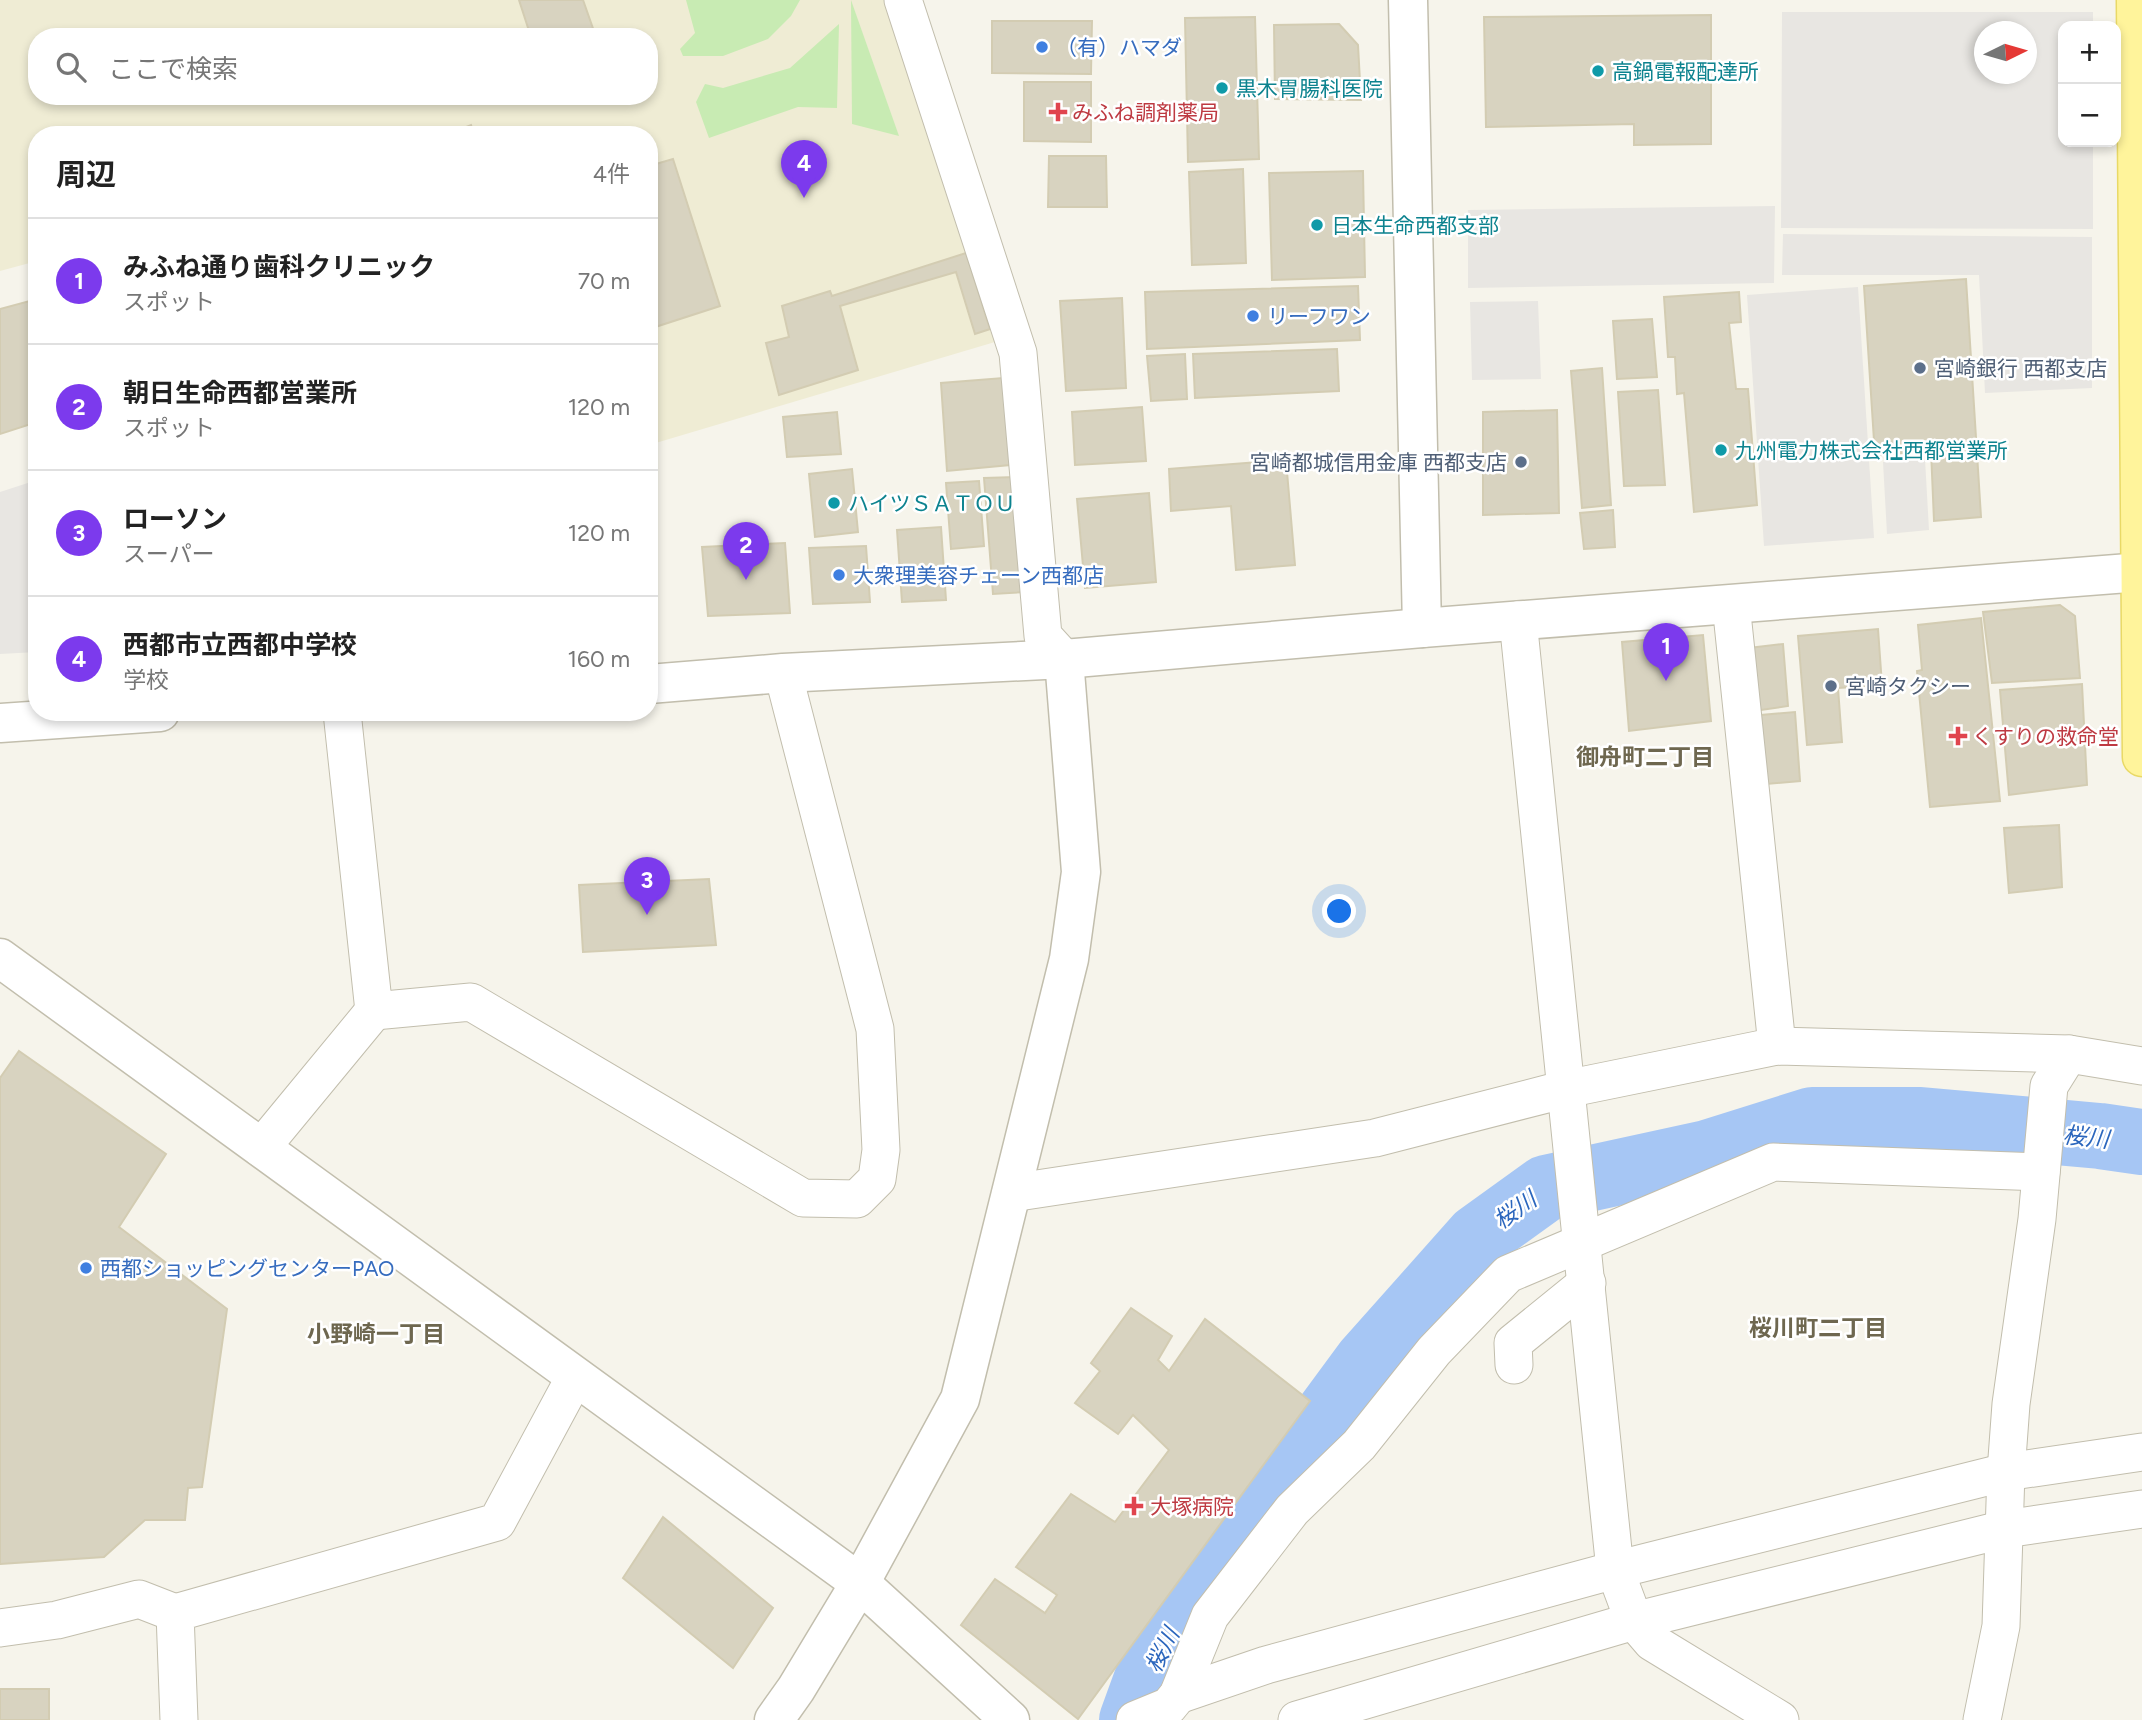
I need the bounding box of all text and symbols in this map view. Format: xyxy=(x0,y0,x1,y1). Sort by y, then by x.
north arrow xyxy=(1974,21,2037,84)
map controls xyxy=(2058,21,2121,147)
button: + xyxy=(2058,21,2121,84)
search box xyxy=(28,28,658,105)
place label: （有）ハマダ xyxy=(1056,35,1182,60)
marker: （有）ハマダ xyxy=(1034,39,1050,55)
icon: search xyxy=(52,48,90,86)
text: ここで検索 xyxy=(108,53,238,85)
place label: 高鍋電報配達所 xyxy=(1612,59,1759,84)
marker: 高鍋電報配達所 xyxy=(1590,63,1606,79)
place label: 黒木胃腸科医院 xyxy=(1236,76,1383,101)
marker: 黒木胃腸科医院 xyxy=(1214,80,1230,96)
button: − xyxy=(2058,84,2121,147)
place label: みふね調剤薬局 xyxy=(1072,100,1219,125)
marker: みふね調剤薬局 xyxy=(1050,104,1066,120)
pin: 4 xyxy=(781,140,827,198)
text: 周辺 xyxy=(56,156,116,193)
text: 4件 xyxy=(593,160,630,188)
place label: 日本生命西都支部 xyxy=(1331,213,1499,238)
marker: 日本生命西都支部 xyxy=(1309,217,1325,233)
text: みふね通り歯科クリニック xyxy=(123,251,435,283)
text: 1 xyxy=(74,267,84,295)
text: 70 m xyxy=(578,267,630,295)
text: スポット xyxy=(123,288,215,316)
place label: リーフワン xyxy=(1267,304,1371,329)
marker: リーフワン xyxy=(1245,308,1261,324)
place label: 宮崎銀行 西都支店 xyxy=(1934,356,2107,381)
marker: 宮崎銀行 西都支店 xyxy=(1912,360,1928,376)
text: 朝日生命西都営業所 xyxy=(123,377,357,409)
text: 2 xyxy=(72,393,86,421)
text: 120 m xyxy=(568,393,630,421)
text: スポット xyxy=(123,414,215,442)
place label: 九州電力株式会社西都営業所 xyxy=(1735,438,2008,463)
marker: 九州電力株式会社西都営業所 xyxy=(1713,442,1729,458)
place label: 宮崎都城信用金庫 西都支店 xyxy=(1250,450,1507,475)
marker: 宮崎都城信用金庫 西都支店 xyxy=(1513,454,1529,470)
place label: ハイツＳＡＴＯＵ xyxy=(848,491,1016,516)
marker: ハイツＳＡＴＯＵ xyxy=(826,495,842,511)
text: ローソン xyxy=(123,503,227,535)
text: 3 xyxy=(73,519,85,547)
text: 120 m xyxy=(568,519,630,547)
pin: 2 xyxy=(723,522,769,580)
text: スーパー xyxy=(123,540,215,568)
place label: 大衆理美容チェーン西都店 xyxy=(853,563,1104,588)
marker: 大衆理美容チェーン西都店 xyxy=(831,567,847,583)
pin: 1 xyxy=(1643,623,1689,681)
text: 西都市立西都中学校 xyxy=(123,629,357,661)
text: 4 xyxy=(72,645,86,673)
text: 160 m xyxy=(567,645,630,673)
text: 学校 xyxy=(123,666,169,694)
place label: 宮崎タクシー xyxy=(1845,674,1971,699)
marker: 宮崎タクシー xyxy=(1823,678,1839,694)
place label: くすりの救命堂 xyxy=(1972,724,2119,749)
marker: くすりの救命堂 xyxy=(1950,728,1966,744)
district label: 御舟町二丁目 xyxy=(1576,743,1714,771)
pin: 3 xyxy=(624,857,670,915)
your location xyxy=(1322,894,1356,928)
water label: 桜川 xyxy=(2062,1121,2113,1154)
water label: 桜川 xyxy=(1488,1184,1544,1235)
place label: 西都ショッピングセンターPAO xyxy=(100,1256,394,1281)
marker: 西都ショッピングセンターPAO xyxy=(78,1260,94,1276)
district label: 桜川町二丁目 xyxy=(1749,1314,1887,1342)
district label: 小野崎一丁目 xyxy=(307,1320,445,1348)
place label: 大塚病院 xyxy=(1150,1494,1234,1519)
marker: 大塚病院 xyxy=(1124,1496,1144,1516)
water label: 桜川 xyxy=(1139,1620,1186,1677)

